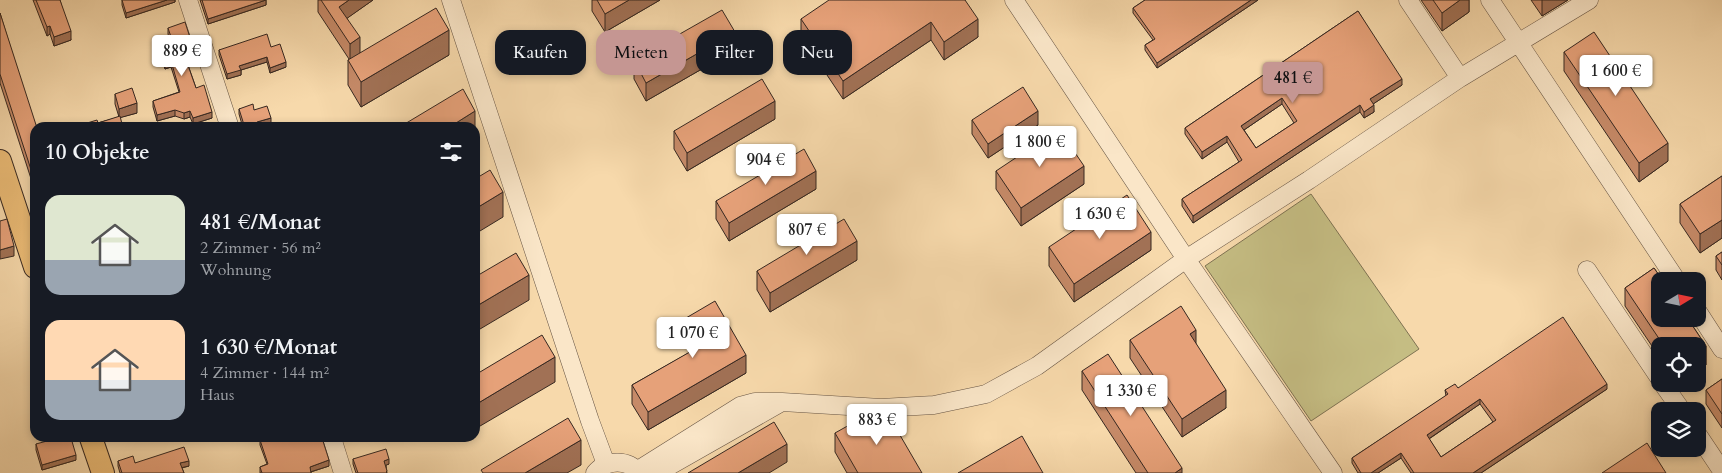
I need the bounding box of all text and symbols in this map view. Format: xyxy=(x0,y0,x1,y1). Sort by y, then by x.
chip: Kaufen xyxy=(495,30,586,75)
chip: Mieten xyxy=(596,30,686,75)
chip: Filter xyxy=(696,30,773,75)
chip: Neu xyxy=(783,30,852,75)
pin: 889 € xyxy=(147,34,217,77)
text: 889 € xyxy=(163,40,201,62)
pin: 1 600 € xyxy=(1570,54,1662,97)
text: 1 600 € xyxy=(1591,60,1641,82)
pin: 481 € xyxy=(1258,62,1328,104)
text: 481 € xyxy=(1274,67,1312,89)
pin: 1 800 € xyxy=(994,126,1086,168)
text: 1 800 € xyxy=(1015,131,1065,153)
text: 10 Objekte xyxy=(45,138,150,167)
icon: filters xyxy=(437,138,465,166)
pin: 904 € xyxy=(731,144,801,186)
text: 904 € xyxy=(747,149,785,171)
pin: 1 630 € xyxy=(1054,198,1146,240)
text: 1 630 € xyxy=(1075,203,1125,225)
text: 481 €/Monat xyxy=(200,208,321,237)
pin: 807 € xyxy=(772,214,842,256)
icon: home xyxy=(85,215,145,275)
text: 807 € xyxy=(788,219,826,241)
text: 2 Zimmer · 56 m² xyxy=(200,237,321,259)
text: Wohnung xyxy=(200,259,271,281)
north arrow xyxy=(1651,272,1706,328)
map controls xyxy=(1651,272,1706,457)
pin: 1 070 € xyxy=(647,316,739,359)
text: 1 070 € xyxy=(668,322,718,344)
text: 1 630 €/Monat xyxy=(200,333,337,362)
button: locate xyxy=(1651,337,1706,392)
icon: home xyxy=(85,340,145,400)
text: 4 Zimmer · 144 m² xyxy=(200,362,329,384)
pin: 1 330 € xyxy=(1085,374,1177,417)
text: 1 330 € xyxy=(1106,380,1156,402)
text: Haus xyxy=(200,384,234,406)
button: layers xyxy=(1651,402,1706,457)
pin: 883 € xyxy=(842,404,912,446)
text: 883 € xyxy=(858,409,896,431)

